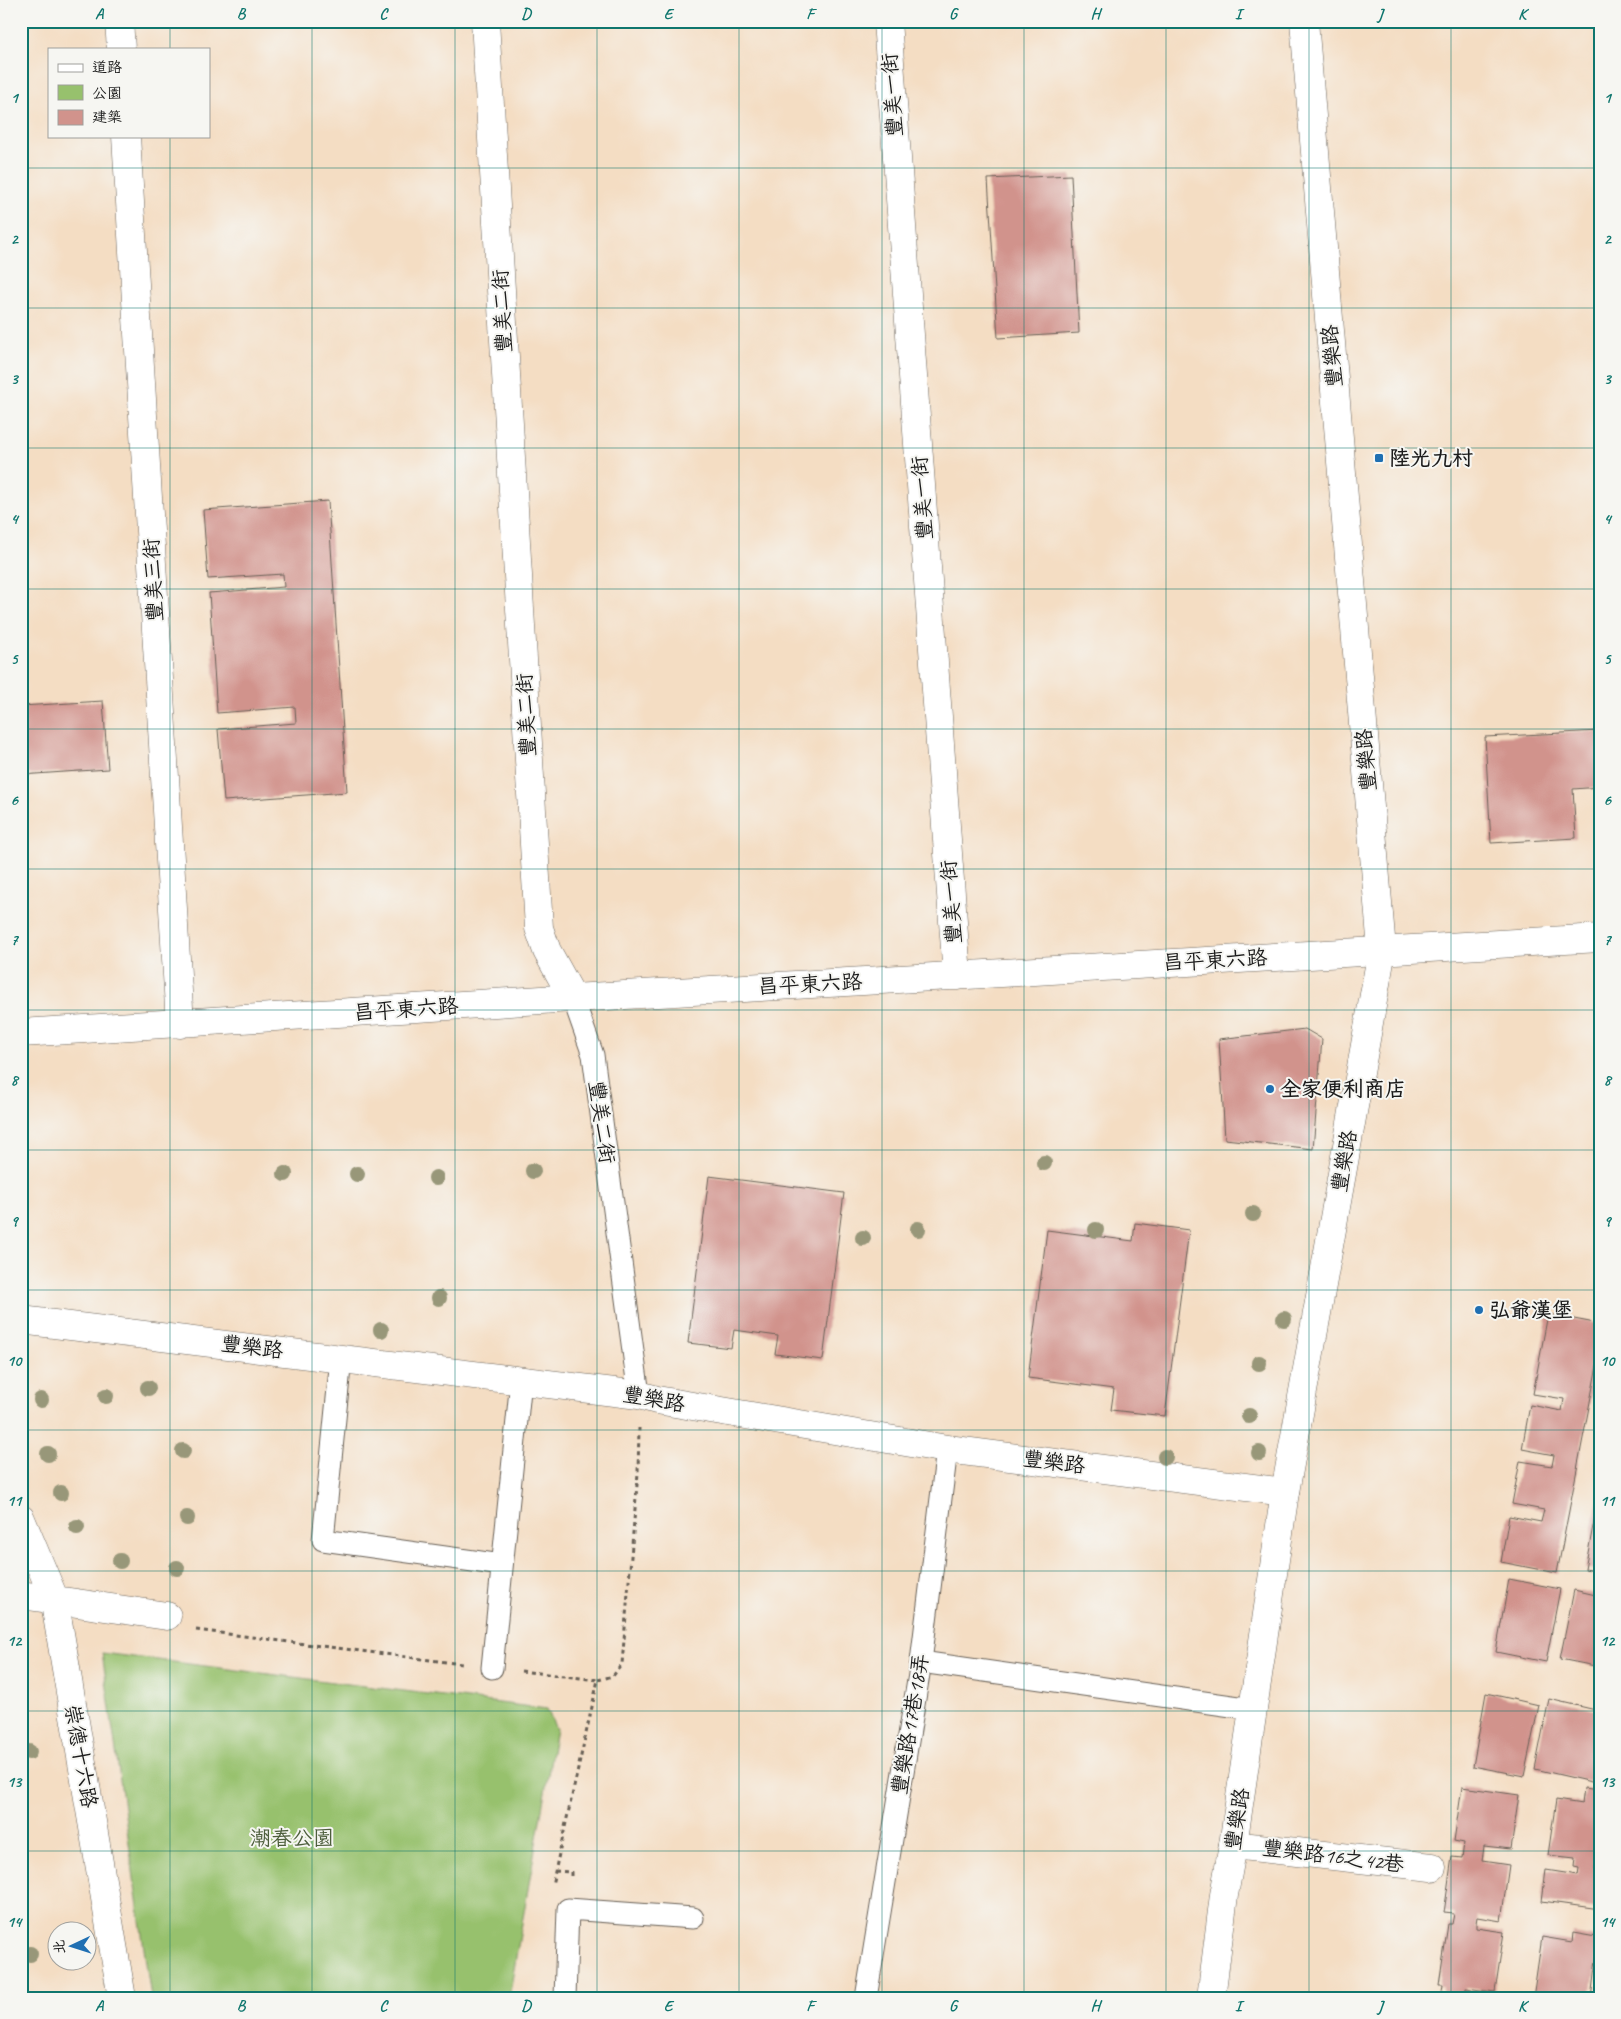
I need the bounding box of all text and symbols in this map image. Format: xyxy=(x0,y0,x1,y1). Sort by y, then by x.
text: A xyxy=(95,4,105,24)
text: B xyxy=(237,4,247,24)
text: C xyxy=(379,4,389,24)
text: D xyxy=(521,4,532,24)
text: E xyxy=(664,4,675,24)
text: F xyxy=(806,4,817,24)
text: G xyxy=(949,4,959,24)
text: H xyxy=(1090,4,1102,24)
text: I xyxy=(1235,4,1245,24)
text: J xyxy=(1376,4,1385,24)
text: K xyxy=(1518,4,1530,24)
legend xyxy=(48,48,210,138)
street label: 豐美一街 xyxy=(876,52,908,138)
text: 道路 xyxy=(92,58,122,77)
text: 公園 xyxy=(92,84,122,103)
text: 1 xyxy=(10,88,19,108)
text: 1 xyxy=(1603,88,1612,108)
text: 建築 xyxy=(92,108,122,127)
text: 2 xyxy=(10,229,19,249)
text: 2 xyxy=(1603,229,1612,249)
street label: 豐美二街 xyxy=(487,268,517,354)
street label: 豐樂路 xyxy=(1316,323,1348,389)
text: 3 xyxy=(10,369,19,389)
text: 3 xyxy=(1603,369,1612,389)
place label: 陸光九村 xyxy=(1389,445,1473,471)
marker: 陸光九村 xyxy=(1373,452,1385,464)
street label: 豐美一街 xyxy=(906,455,938,541)
text: 4 xyxy=(10,509,19,529)
text: 4 xyxy=(1603,509,1612,529)
street label: 豐美三街 xyxy=(138,537,168,623)
text: 5 xyxy=(11,649,20,669)
text: 5 xyxy=(1604,649,1613,669)
street label: 豐美二街 xyxy=(511,672,541,758)
street label: 豐樂路 xyxy=(1350,727,1382,793)
text: 6 xyxy=(10,790,19,810)
text: 6 xyxy=(1603,790,1612,810)
street label: 豐美一街 xyxy=(935,859,967,945)
text: 7 xyxy=(10,930,19,950)
text: 7 xyxy=(1603,930,1612,950)
street label: 昌平東六路 xyxy=(1162,944,1268,976)
street label: 昌平東六路 xyxy=(757,968,863,1000)
street label: 昌平東六路 xyxy=(353,992,459,1026)
text: 8 xyxy=(10,1070,19,1090)
text: 8 xyxy=(1603,1070,1612,1090)
place label: 全家便利商店 xyxy=(1280,1076,1406,1102)
street label: 豐美二街 xyxy=(583,1079,621,1165)
marker: 全家便利商店 xyxy=(1264,1083,1276,1095)
street label: 豐樂路 xyxy=(1326,1128,1362,1194)
text: 9 xyxy=(10,1211,19,1231)
text: 9 xyxy=(1603,1211,1612,1231)
place label: 弘爺漢堡 xyxy=(1489,1297,1573,1323)
marker: 弘爺漢堡 xyxy=(1473,1304,1485,1316)
street label: 豐樂路 xyxy=(219,1330,285,1364)
text: 10 xyxy=(7,1351,23,1371)
text: 10 xyxy=(1600,1351,1616,1371)
street label: 豐樂路 xyxy=(621,1381,687,1417)
street label: 豐樂路 xyxy=(1021,1445,1087,1479)
text: 11 xyxy=(7,1491,23,1511)
text: 11 xyxy=(1600,1491,1616,1511)
text: 12 xyxy=(7,1631,23,1651)
text: 12 xyxy=(1600,1631,1616,1651)
street label: 豐樂路17巷18弄 xyxy=(886,1651,934,1797)
street label: 崇德十六路 xyxy=(59,1702,103,1810)
text: 13 xyxy=(7,1772,23,1792)
text: 13 xyxy=(1600,1772,1616,1792)
street label: 豐樂路 xyxy=(1219,1786,1255,1852)
park label: 潮春公園 xyxy=(250,1825,334,1851)
street label: 豐樂路16之42巷 xyxy=(1261,1834,1405,1878)
text: 14 xyxy=(7,1912,23,1932)
text: 14 xyxy=(1600,1912,1616,1932)
north arrow xyxy=(48,1922,98,1972)
text: 北 xyxy=(51,1939,68,1954)
text: A xyxy=(95,1996,105,2016)
text: B xyxy=(237,1996,247,2016)
text: C xyxy=(379,1996,389,2016)
text: D xyxy=(521,1996,532,2016)
text: E xyxy=(664,1996,675,2016)
text: F xyxy=(806,1996,817,2016)
text: G xyxy=(949,1996,959,2016)
text: H xyxy=(1090,1996,1102,2016)
text: I xyxy=(1235,1996,1245,2016)
text: J xyxy=(1376,1996,1385,2016)
text: K xyxy=(1518,1996,1530,2016)

